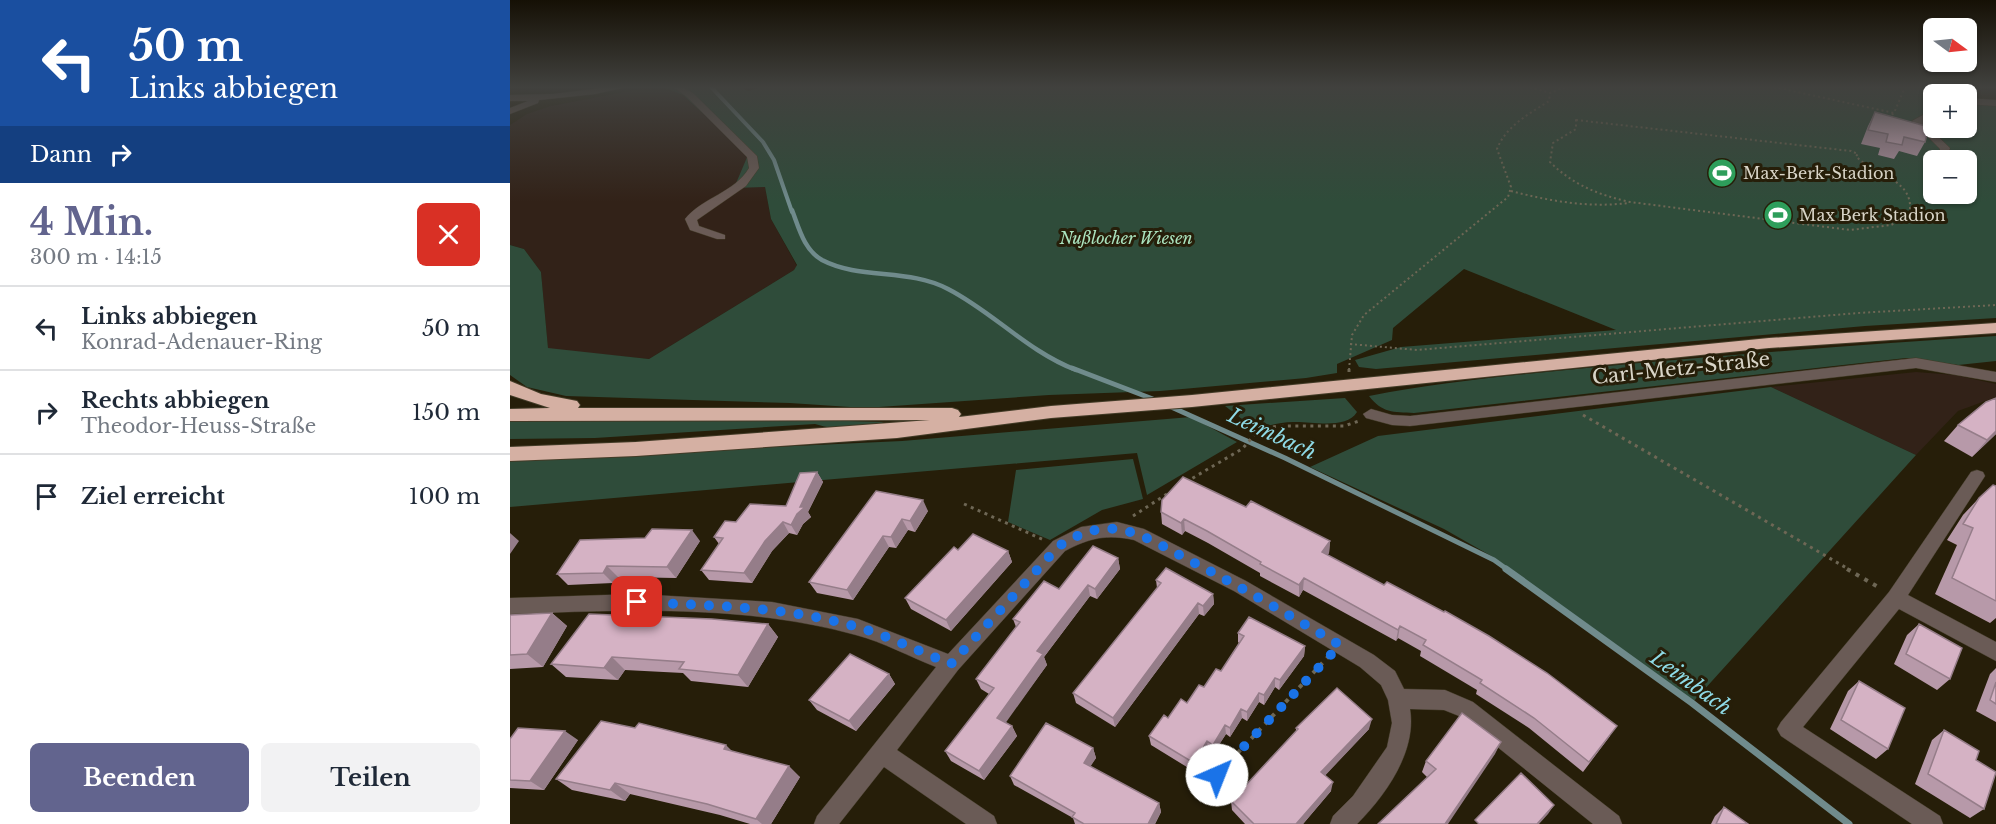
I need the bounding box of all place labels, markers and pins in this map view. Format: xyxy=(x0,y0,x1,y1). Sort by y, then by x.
sports icon: Max-Berk-Stadion xyxy=(1706,157,1738,189)
place label: Max-Berk-Stadion xyxy=(1743,163,1894,183)
sports icon: Max Berk Stadion xyxy=(1762,199,1794,231)
place label: Max Berk Stadion xyxy=(1799,205,1946,225)
pin xyxy=(611,576,662,627)

